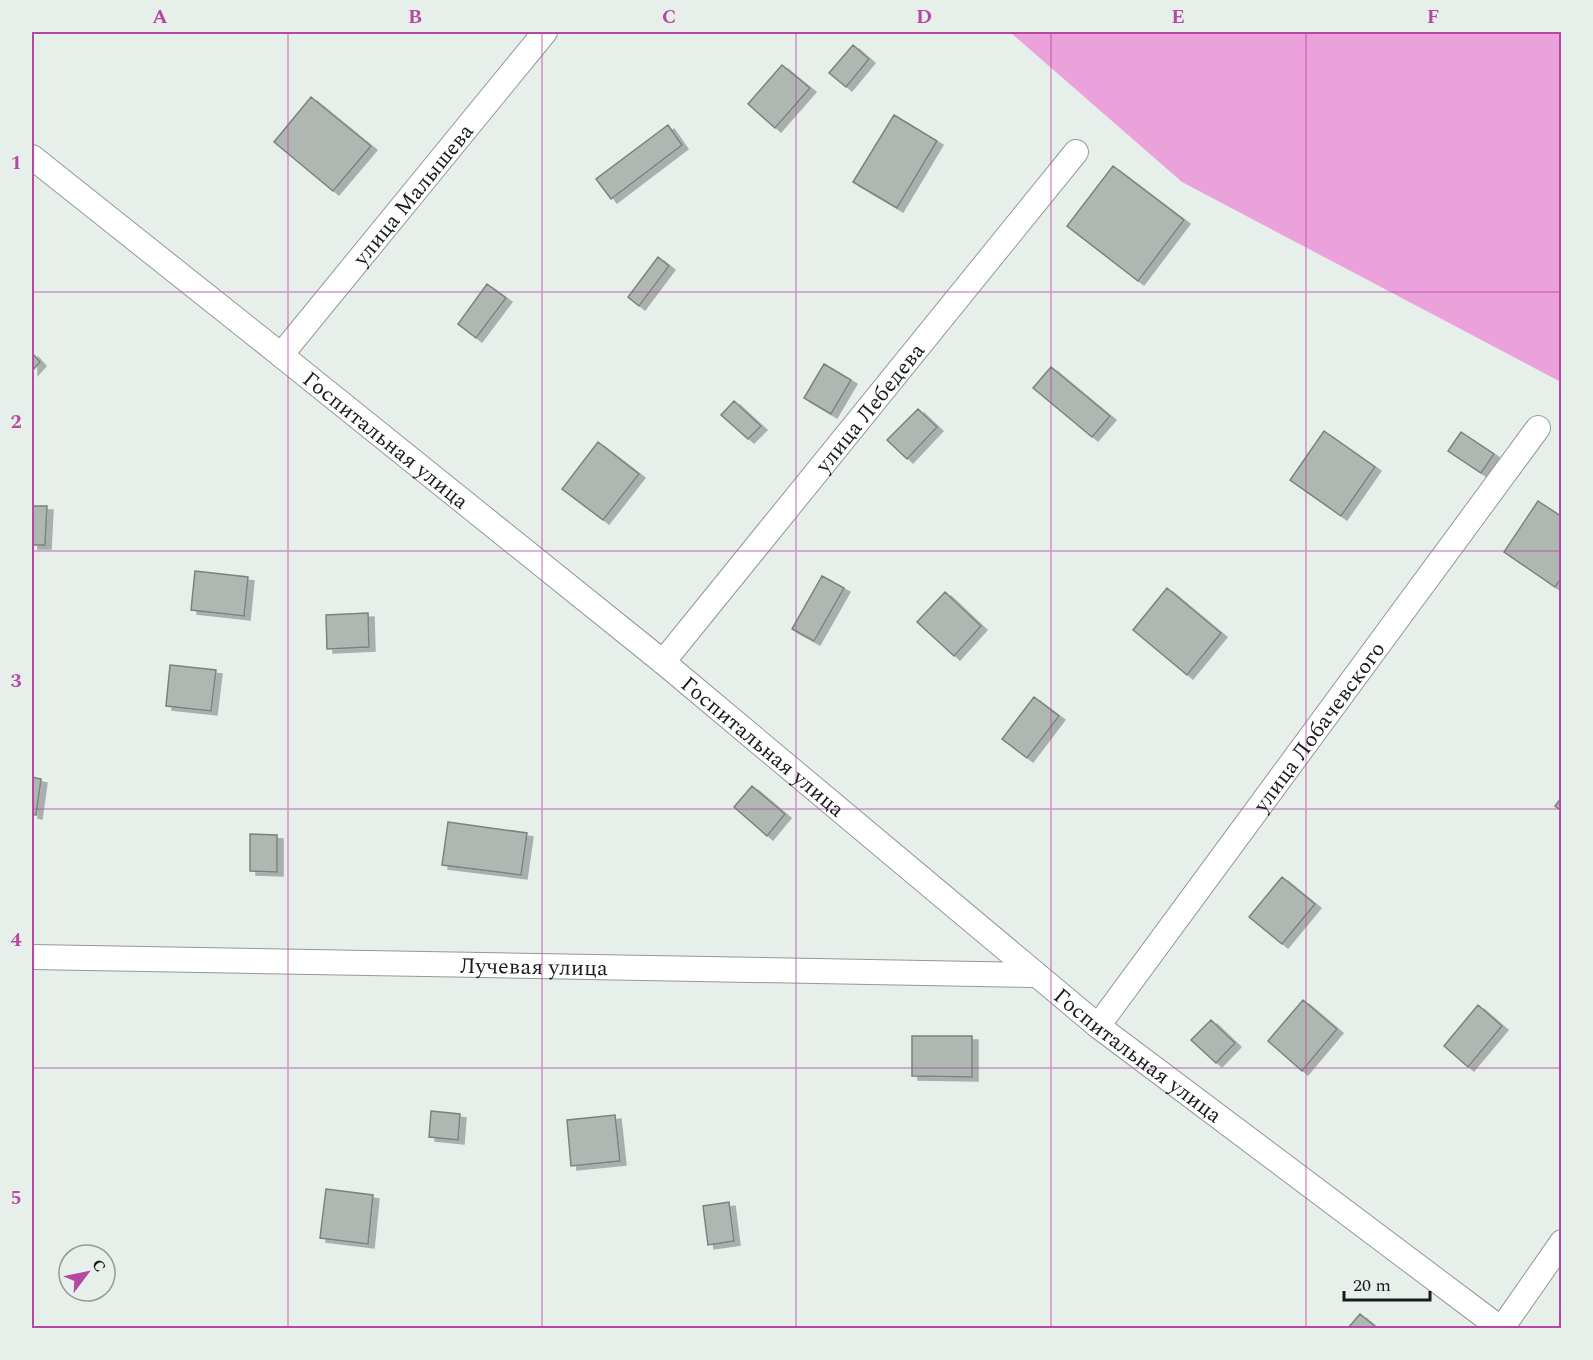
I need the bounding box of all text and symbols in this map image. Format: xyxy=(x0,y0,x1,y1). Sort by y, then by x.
text: A xyxy=(152,2,168,32)
text: B xyxy=(408,2,422,32)
text: C xyxy=(662,2,676,32)
text: D xyxy=(916,2,932,32)
text: E xyxy=(1171,2,1185,32)
text: F xyxy=(1427,2,1439,32)
street label: улица Малышева xyxy=(345,116,482,274)
text: 1 xyxy=(10,148,22,178)
street label: улица Лебедева xyxy=(807,336,934,481)
street label: Госпитальная улица xyxy=(295,364,476,518)
text: 2 xyxy=(10,407,22,437)
street label: улица Лобачевского xyxy=(1245,635,1394,821)
text: 3 xyxy=(10,666,22,696)
street label: Госпитальная улица xyxy=(673,669,852,826)
text: 4 xyxy=(10,925,22,955)
street label: Лучевая улица xyxy=(460,950,608,985)
street label: Госпитальная улица xyxy=(1046,980,1229,1132)
text: 5 xyxy=(10,1183,22,1213)
north arrow xyxy=(57,1243,117,1303)
text: С xyxy=(86,1254,112,1277)
scale bar xyxy=(1344,1264,1430,1302)
text: 20 m xyxy=(1353,1272,1391,1299)

